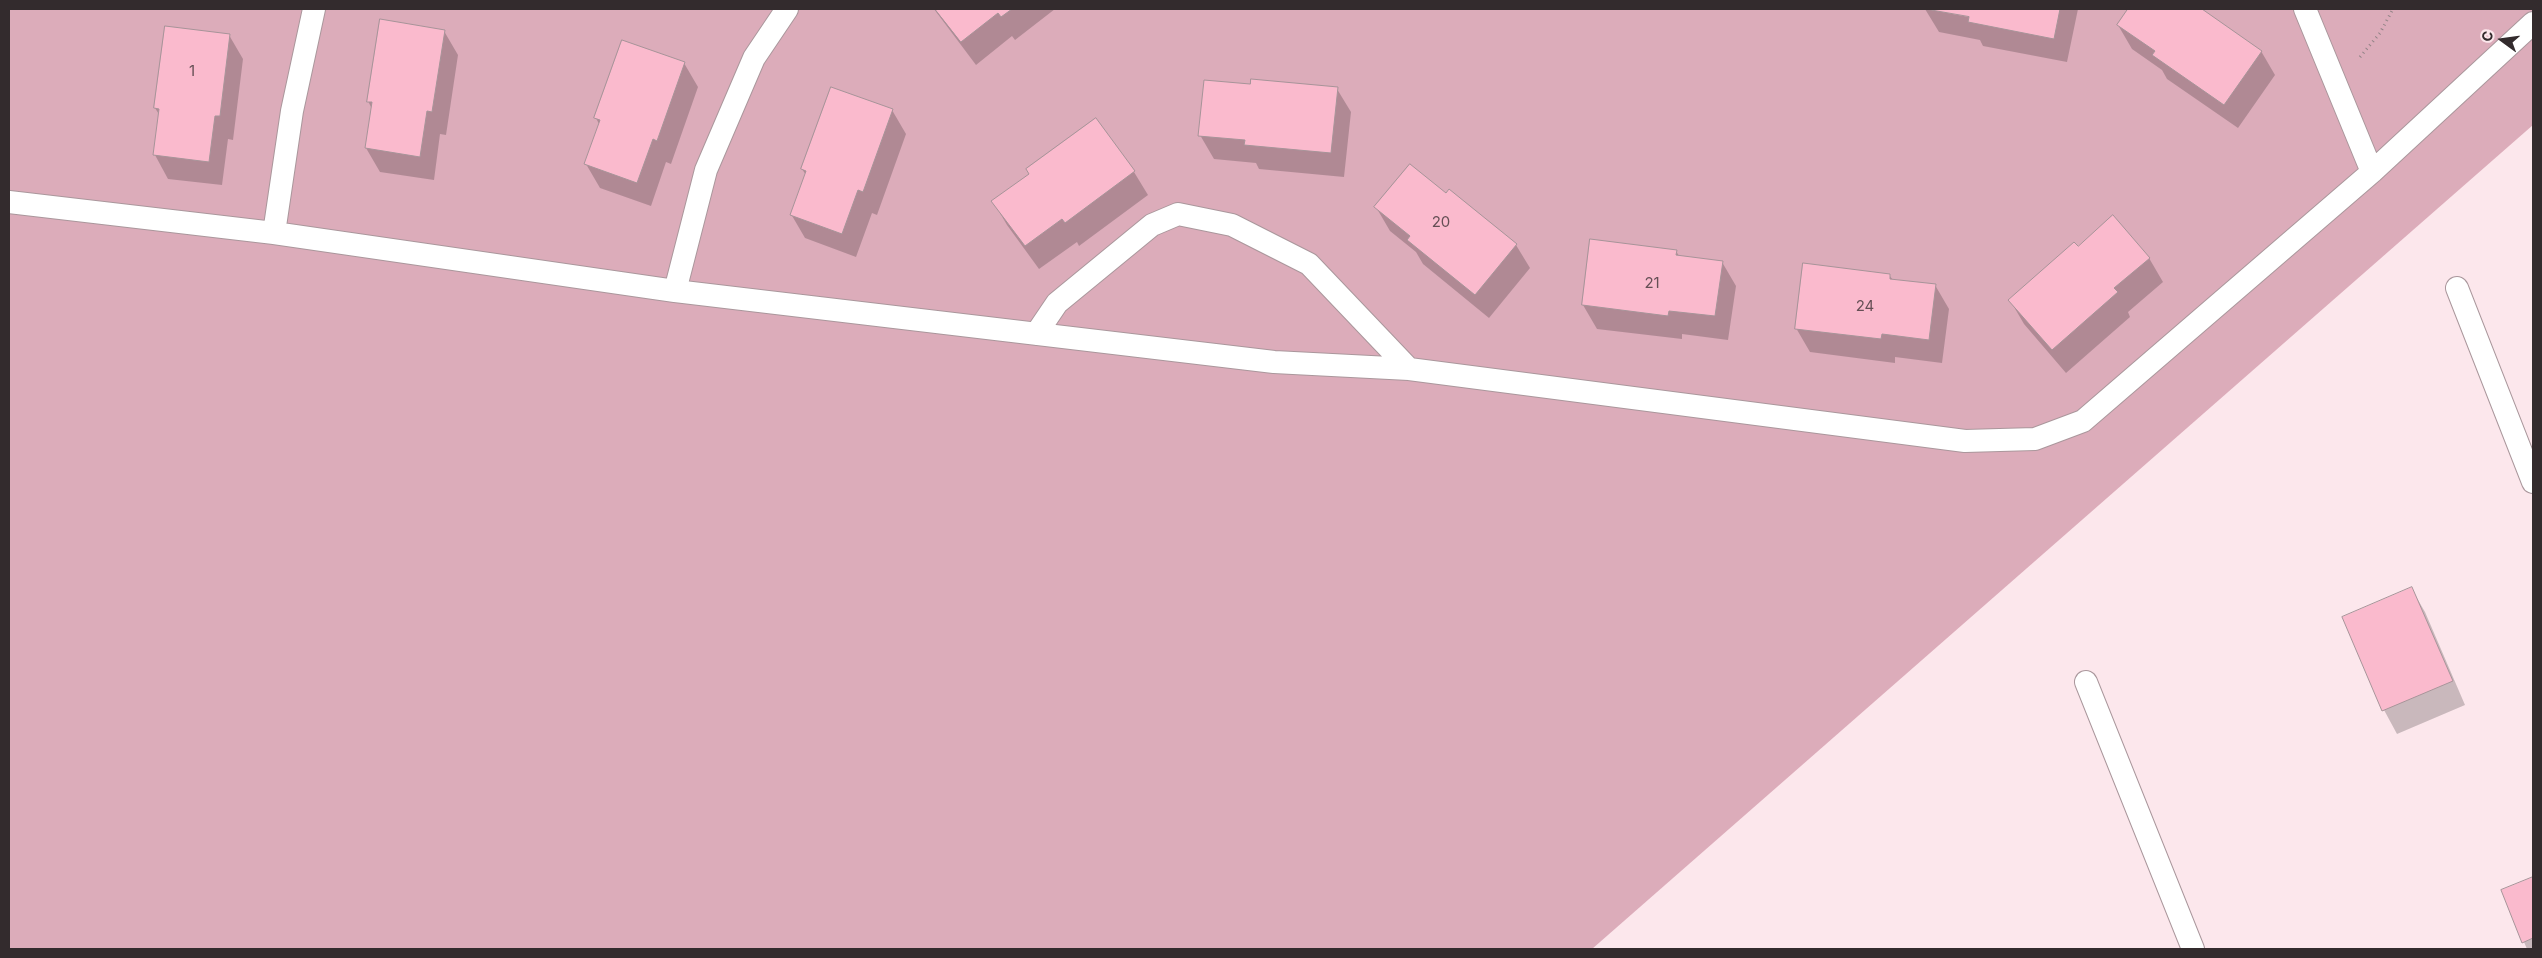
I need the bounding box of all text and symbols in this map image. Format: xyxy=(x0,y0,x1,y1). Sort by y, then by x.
north arrow xyxy=(2477,15,2527,65)
text: С xyxy=(2477,29,2496,43)
house number: 1 xyxy=(189,62,195,80)
house number: 20 xyxy=(1432,213,1450,231)
house number: 21 xyxy=(1644,274,1660,292)
house number: 24 xyxy=(1856,297,1874,315)

